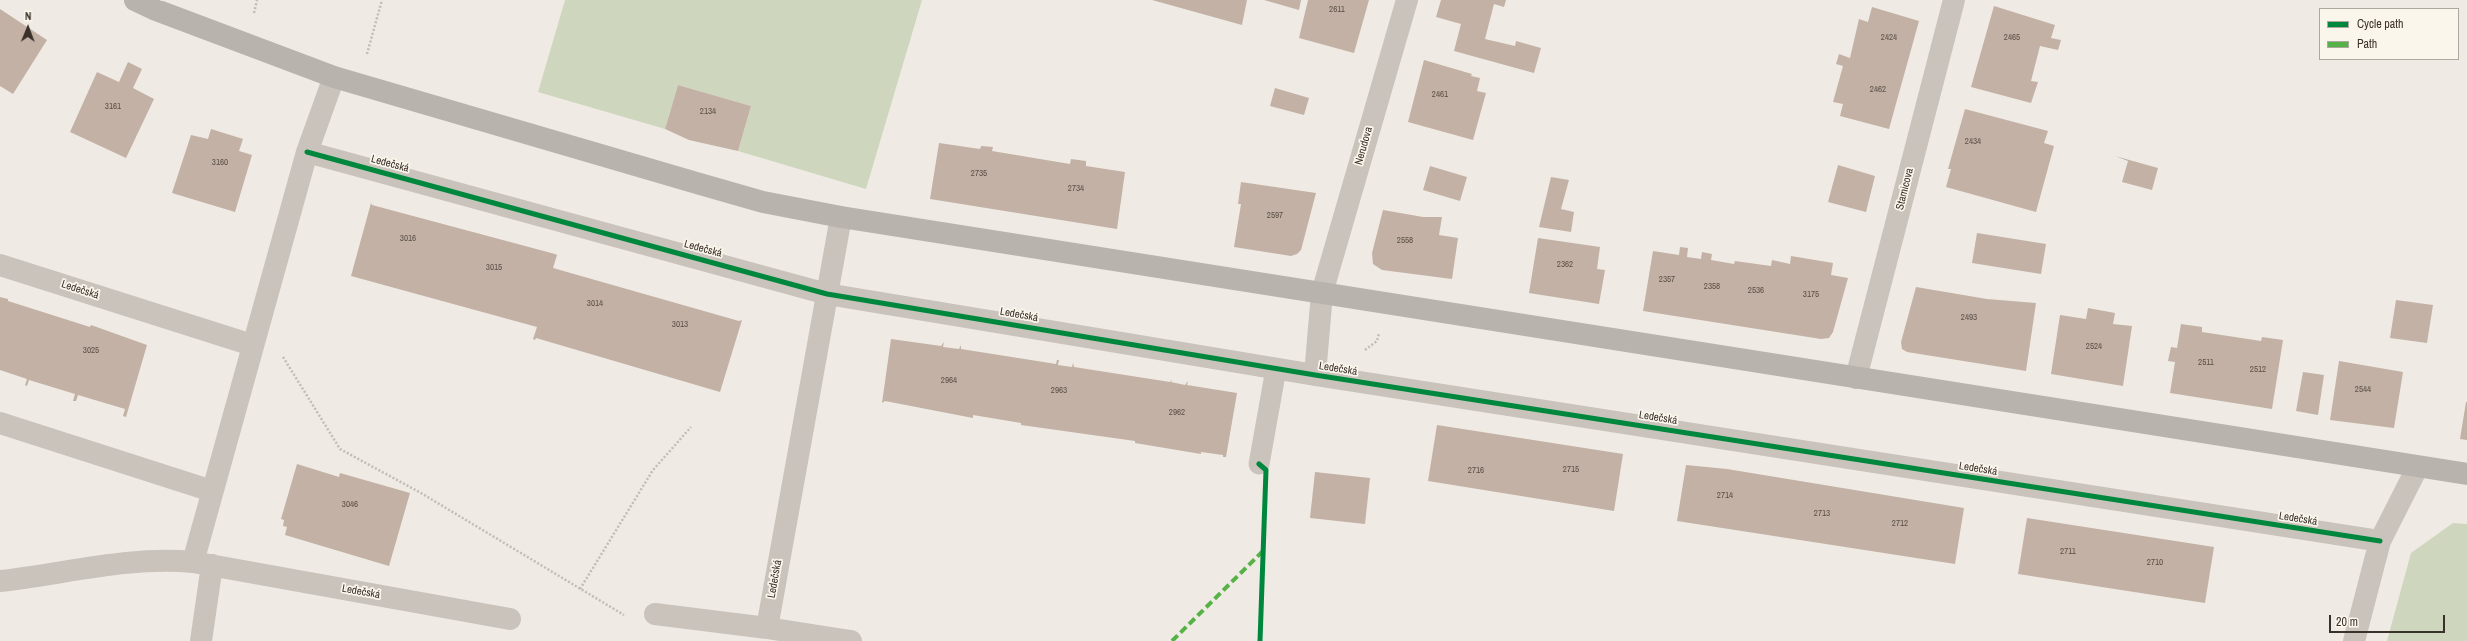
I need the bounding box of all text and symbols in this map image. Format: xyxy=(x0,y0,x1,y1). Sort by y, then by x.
house number: 2611 xyxy=(1329,5,1345,15)
north arrow xyxy=(8,8,48,48)
legend xyxy=(2319,8,2459,60)
text: N xyxy=(25,9,32,23)
text: Cycle path xyxy=(2357,16,2404,32)
house number: 2424 xyxy=(1881,33,1897,43)
house number: 2465 xyxy=(2004,33,2020,43)
text: Path xyxy=(2357,36,2377,52)
house number: 2462 xyxy=(1870,85,1886,95)
house number: 2461 xyxy=(1432,90,1448,100)
house number: 3161 xyxy=(105,102,121,112)
house number: 2134 xyxy=(700,107,716,117)
street label: Nerudova xyxy=(1352,125,1376,167)
house number: 2434 xyxy=(1965,137,1981,147)
street label: Ledečská xyxy=(370,153,410,175)
house number: 3160 xyxy=(212,158,228,168)
street label: Stamicova xyxy=(1893,167,1917,211)
house number: 2735 xyxy=(971,169,987,179)
house number: 2734 xyxy=(1068,184,1084,194)
house number: 2597 xyxy=(1267,211,1283,221)
house number: 3016 xyxy=(400,234,416,244)
house number: 2558 xyxy=(1397,236,1413,246)
street label: Ledečská xyxy=(683,238,723,260)
house number: 2362 xyxy=(1557,260,1573,270)
house number: 3015 xyxy=(486,263,502,273)
house number: 2357 xyxy=(1659,275,1675,285)
street label: Ledečská xyxy=(60,278,100,302)
house number: 2358 xyxy=(1704,282,1720,292)
house number: 2536 xyxy=(1748,286,1764,296)
house number: 3175 xyxy=(1803,290,1819,300)
house number: 3014 xyxy=(587,299,603,309)
street label: Ledečská xyxy=(999,305,1039,325)
house number: 2493 xyxy=(1961,313,1977,323)
house number: 3013 xyxy=(672,320,688,330)
house number: 2524 xyxy=(2086,342,2102,352)
house number: 3025 xyxy=(83,346,99,356)
house number: 2511 xyxy=(2198,358,2214,368)
street label: Ledečská xyxy=(1318,359,1358,379)
house number: 2512 xyxy=(2250,365,2266,375)
house number: 2964 xyxy=(941,376,957,386)
house number: 2544 xyxy=(2355,385,2371,395)
house number: 2963 xyxy=(1051,386,1067,396)
house number: 2962 xyxy=(1169,408,1185,418)
street label: Ledečská xyxy=(1638,408,1678,428)
street label: Ledečská xyxy=(1958,459,1998,479)
house number: 2715 xyxy=(1563,465,1579,475)
house number: 2716 xyxy=(1468,466,1484,476)
house number: 2714 xyxy=(1717,491,1733,501)
house number: 3046 xyxy=(342,500,358,510)
house number: 2713 xyxy=(1814,509,1830,519)
street label: Ledečská xyxy=(2278,509,2318,529)
house number: 2712 xyxy=(1892,519,1908,529)
house number: 2711 xyxy=(2060,547,2076,557)
house number: 2710 xyxy=(2147,558,2163,568)
street label: Ledečská xyxy=(765,559,785,599)
street label: Ledečská xyxy=(341,582,381,602)
scale bar xyxy=(2331,607,2447,633)
text: 20 m xyxy=(2336,614,2358,630)

